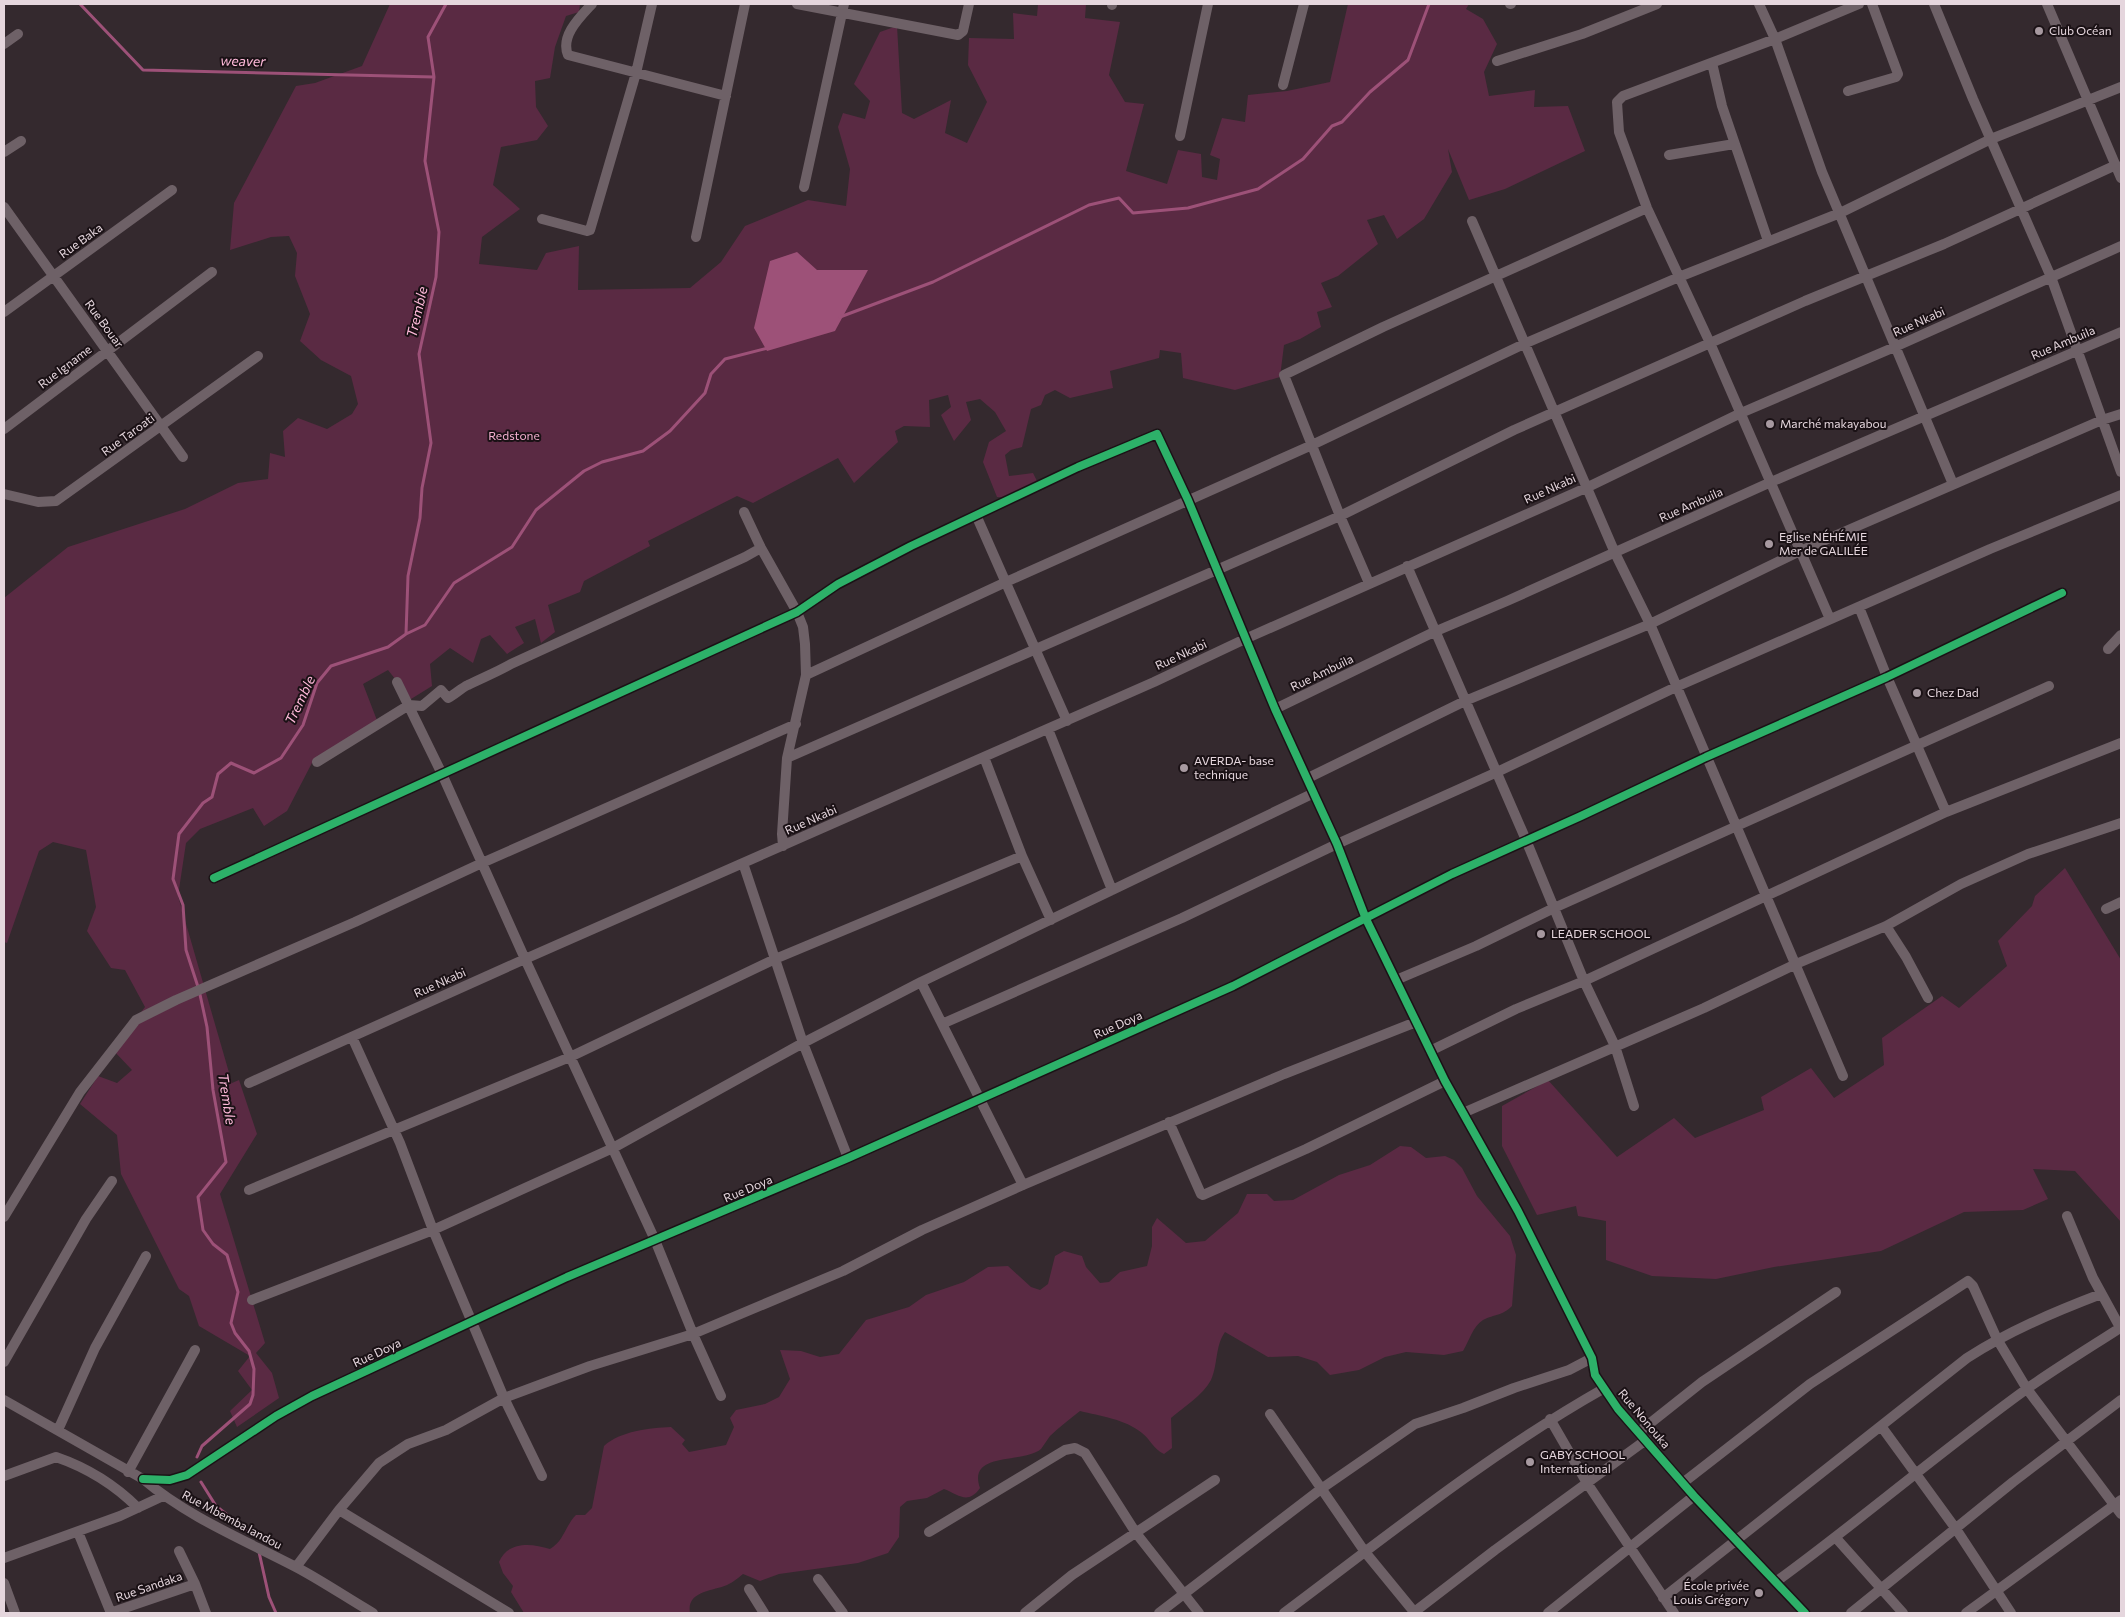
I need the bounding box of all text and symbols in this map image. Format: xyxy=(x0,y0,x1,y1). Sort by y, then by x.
place label: Club Océan xyxy=(2049,23,2112,37)
marker: Club Océan xyxy=(2033,25,2045,37)
water label: weaver xyxy=(220,52,266,69)
street label: Rue Baka xyxy=(56,220,105,261)
water label: Tremble xyxy=(402,284,431,339)
street label: Rue Bouar xyxy=(83,297,127,350)
street label: Rue Nkabi xyxy=(1890,303,1947,339)
street label: Rue Ambuila xyxy=(2028,322,2097,362)
street label: Rue Igname xyxy=(35,342,94,391)
street label: Rue Taroati xyxy=(98,410,157,458)
place label: Marché makayabou xyxy=(1780,416,1886,430)
marker: Marché makayabou xyxy=(1764,418,1776,430)
park label: Redstone xyxy=(488,428,540,442)
street label: Rue Nkabi xyxy=(1521,470,1578,506)
street label: Rue Ambuila xyxy=(1657,484,1725,524)
place label: Eglise NÉHÉMIE Mer de GALILÉE xyxy=(1779,529,1868,557)
marker: Eglise NÉHÉMIE Mer de GALILÉE xyxy=(1763,538,1775,550)
street label: Rue Nkabi xyxy=(1153,636,1209,672)
street label: Rue Ambuila xyxy=(1288,651,1355,693)
water label: Tremble xyxy=(281,672,318,727)
place label: Chez Dad xyxy=(1927,685,1979,699)
marker: Chez Dad xyxy=(1911,687,1923,699)
place label: AVERDA- base technique xyxy=(1194,753,1274,781)
marker: AVERDA- base technique xyxy=(1178,762,1190,774)
street label: Rue Nkabi xyxy=(782,801,839,837)
place label: LEADER SCHOOL xyxy=(1551,926,1650,940)
marker: LEADER SCHOOL xyxy=(1535,928,1547,940)
street label: Rue Nkabi xyxy=(411,964,468,1000)
street label: Rue Doya xyxy=(1091,1007,1144,1041)
water label: Tremble xyxy=(215,1072,240,1127)
street label: Rue Doya xyxy=(721,1172,774,1205)
street label: Rue Doya xyxy=(350,1335,403,1369)
street label: Rue Nonouka xyxy=(1616,1386,1674,1451)
place label: GABY SCHOOL International xyxy=(1540,1447,1626,1475)
marker: GABY SCHOOL International xyxy=(1524,1456,1536,1468)
street label: Rue Mbemba landou xyxy=(180,1487,285,1551)
street label: Rue Sandaka xyxy=(114,1568,184,1604)
place label: École privée Louis Grégory xyxy=(1673,1578,1749,1606)
marker: École privée Louis Grégory xyxy=(1753,1587,1765,1599)

